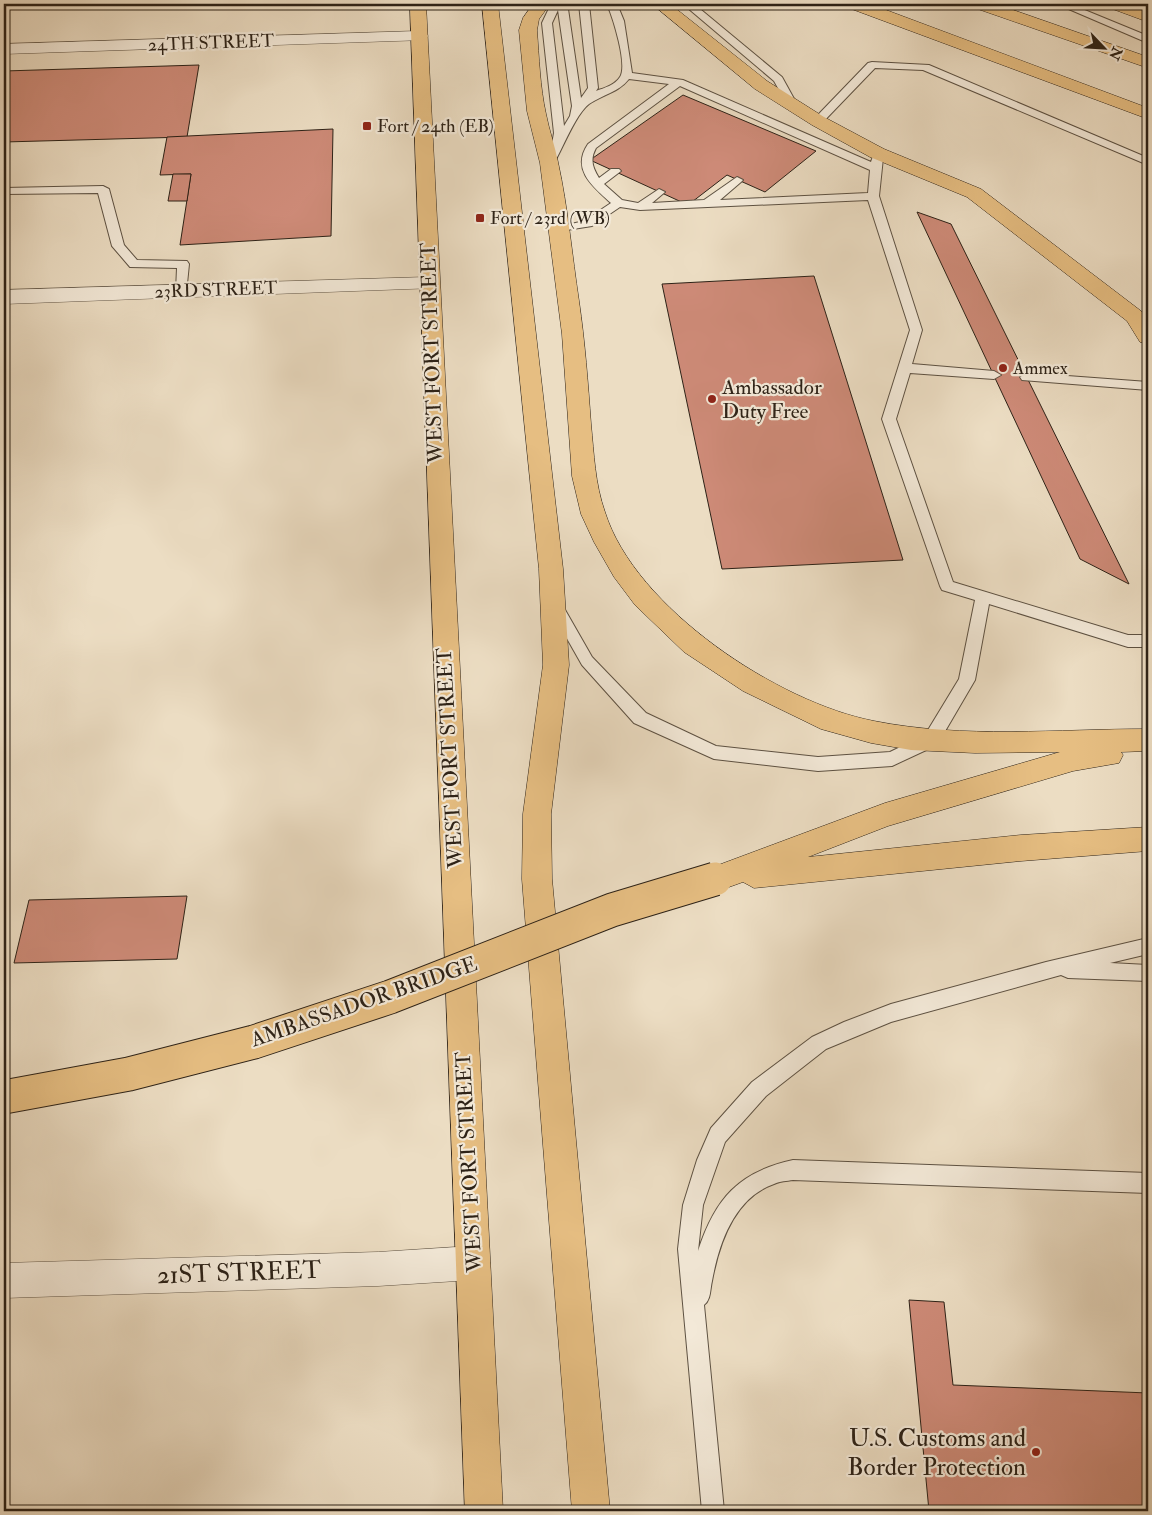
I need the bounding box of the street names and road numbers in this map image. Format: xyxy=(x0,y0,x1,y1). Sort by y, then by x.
street label: 24TH STREET xyxy=(147,29,275,57)
street label: WEST FORT STREET xyxy=(415,242,449,465)
street label: 23RD STREET xyxy=(154,276,278,304)
street label: WEST FORT STREET xyxy=(431,647,469,870)
street label: AMBASSADOR BRIDGE xyxy=(246,951,481,1054)
street label: WEST FORT STREET xyxy=(450,1051,488,1274)
street label: 21ST STREET xyxy=(156,1255,322,1291)

